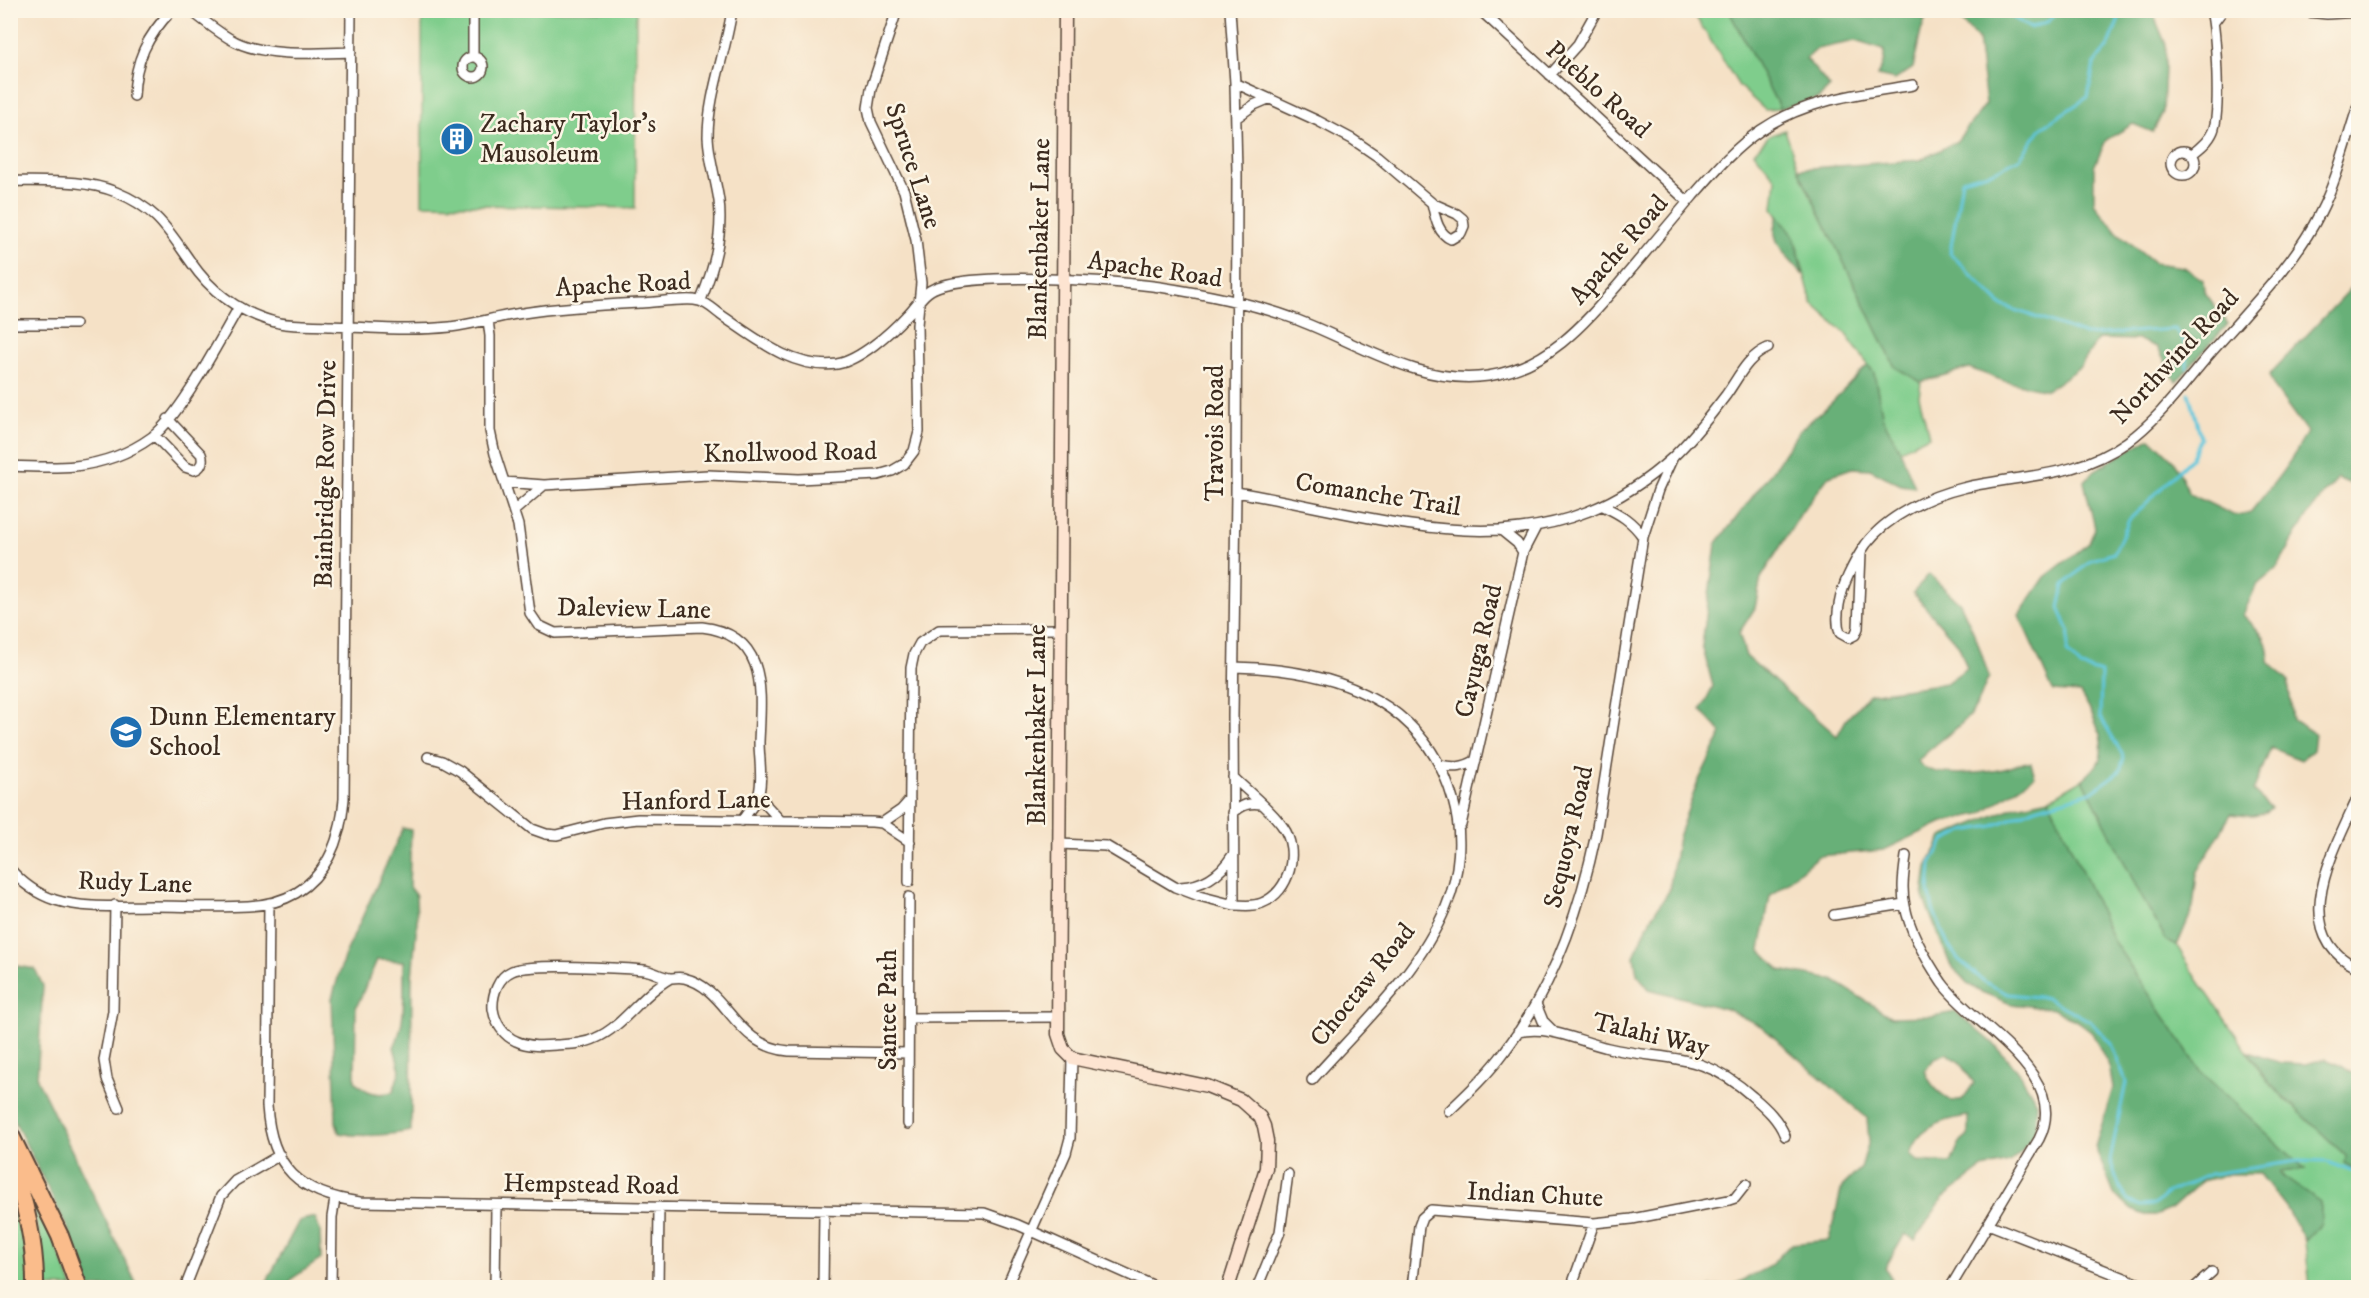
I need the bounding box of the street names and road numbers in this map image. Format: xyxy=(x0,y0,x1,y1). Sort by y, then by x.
street label: Pueblo Road xyxy=(1539,34,1657,146)
street label: Spruce Lane xyxy=(877,99,949,233)
street label: Blankenbaker Lane xyxy=(1022,138,1058,340)
street label: Apache Road xyxy=(1562,188,1676,312)
street label: Apache Road xyxy=(1086,244,1224,296)
street label: Apache Road xyxy=(554,265,692,305)
street label: Northwind Road xyxy=(2104,282,2246,432)
street label: Bainbridge Row Drive xyxy=(308,360,344,588)
street label: Travois Road xyxy=(1199,365,1232,501)
street label: Knollwood Road xyxy=(703,435,877,471)
street label: Comanche Trail xyxy=(1293,466,1463,524)
street label: Cayuga Road xyxy=(1448,581,1510,721)
street label: Daleview Lane xyxy=(557,591,711,627)
street label: Blankenbaker Lane xyxy=(1021,624,1054,826)
street label: Sequoya Road xyxy=(1537,762,1601,911)
street label: Hanford Lane xyxy=(621,783,771,819)
street label: Rudy Lane xyxy=(77,865,193,901)
street label: Choctaw Road xyxy=(1303,916,1423,1054)
street label: Santee Path xyxy=(872,949,905,1071)
street label: Talahi Way xyxy=(1589,1006,1713,1065)
street label: Hempstead Road xyxy=(503,1167,679,1203)
street label: Indian Chute xyxy=(1466,1175,1604,1215)

